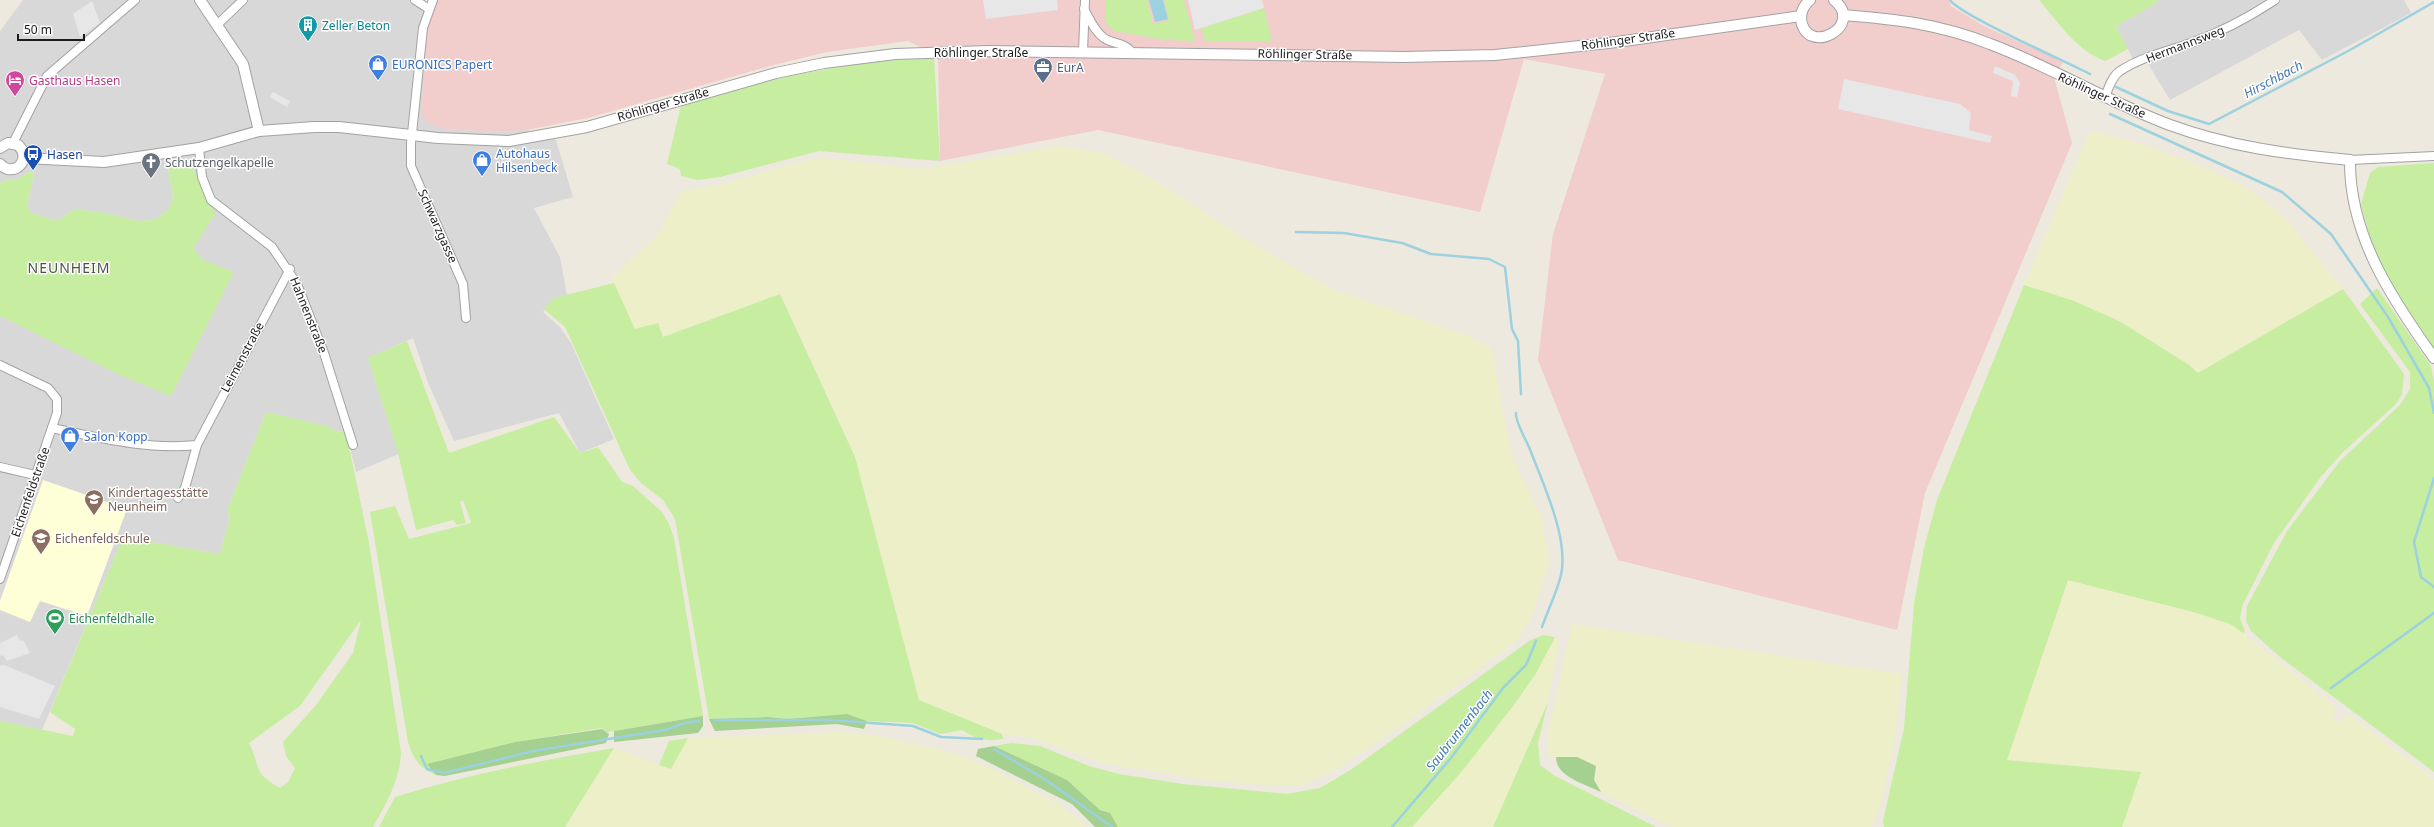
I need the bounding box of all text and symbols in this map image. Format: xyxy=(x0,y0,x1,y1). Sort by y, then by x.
building icon: Zeller Beton xyxy=(297,14,319,42)
scale bar xyxy=(18,16,84,42)
place label: Zeller Beton xyxy=(322,17,390,34)
text: 50 m xyxy=(24,21,52,38)
street label: Hermannsweg xyxy=(2143,21,2227,67)
street label: Röhlinger Straße xyxy=(1580,24,1676,54)
street label: Röhlinger Straße xyxy=(934,44,1029,61)
street label: Röhlinger Straße xyxy=(1258,45,1353,63)
shop icon: EURONICS Papert xyxy=(367,53,389,81)
place label: EURONICS Papert xyxy=(392,56,493,73)
office icon: EurA xyxy=(1032,56,1054,84)
water label: Hirschbach xyxy=(2240,56,2306,102)
place label: EurA xyxy=(1057,59,1084,76)
street label: Röhlinger Straße xyxy=(2055,68,2149,122)
hotel icon: Gasthaus Hasen xyxy=(4,69,26,97)
place label: Gasthaus Hasen xyxy=(29,72,121,89)
street label: Röhlinger Straße xyxy=(615,83,711,125)
bus stop icon: Hasen xyxy=(22,143,44,171)
place label: Autohaus Hilsenbeck xyxy=(496,145,558,176)
place label: Hasen xyxy=(47,146,83,163)
shop icon: Autohaus Hilsenbeck xyxy=(471,149,493,177)
church icon: Schutzengelkapelle xyxy=(140,151,162,179)
place label: Schutzengelkapelle xyxy=(165,154,274,171)
street label: Schwarzgasse xyxy=(414,187,462,266)
district label: NEUNHEIM xyxy=(28,258,110,277)
street label: Hahnenstraße xyxy=(286,274,332,356)
street label: Leimenstraße xyxy=(216,319,268,395)
shop icon: Salon Kopp xyxy=(59,425,81,453)
place label: Salon Kopp xyxy=(84,428,148,445)
street label: Eichenfeldstraße xyxy=(7,444,53,539)
place label: Kindertagesstätte Neunheim xyxy=(108,484,208,515)
school or university icon: Kindertagesstätte Neunheim xyxy=(83,488,105,516)
school or university icon: Eichenfeldschule xyxy=(30,527,52,555)
place label: Eichenfeldschule xyxy=(55,530,150,547)
sports icon: Eichenfeldhalle xyxy=(44,607,66,635)
place label: Eichenfeldhalle xyxy=(69,610,155,627)
water label: Saubrunnenbach xyxy=(1421,685,1497,775)

